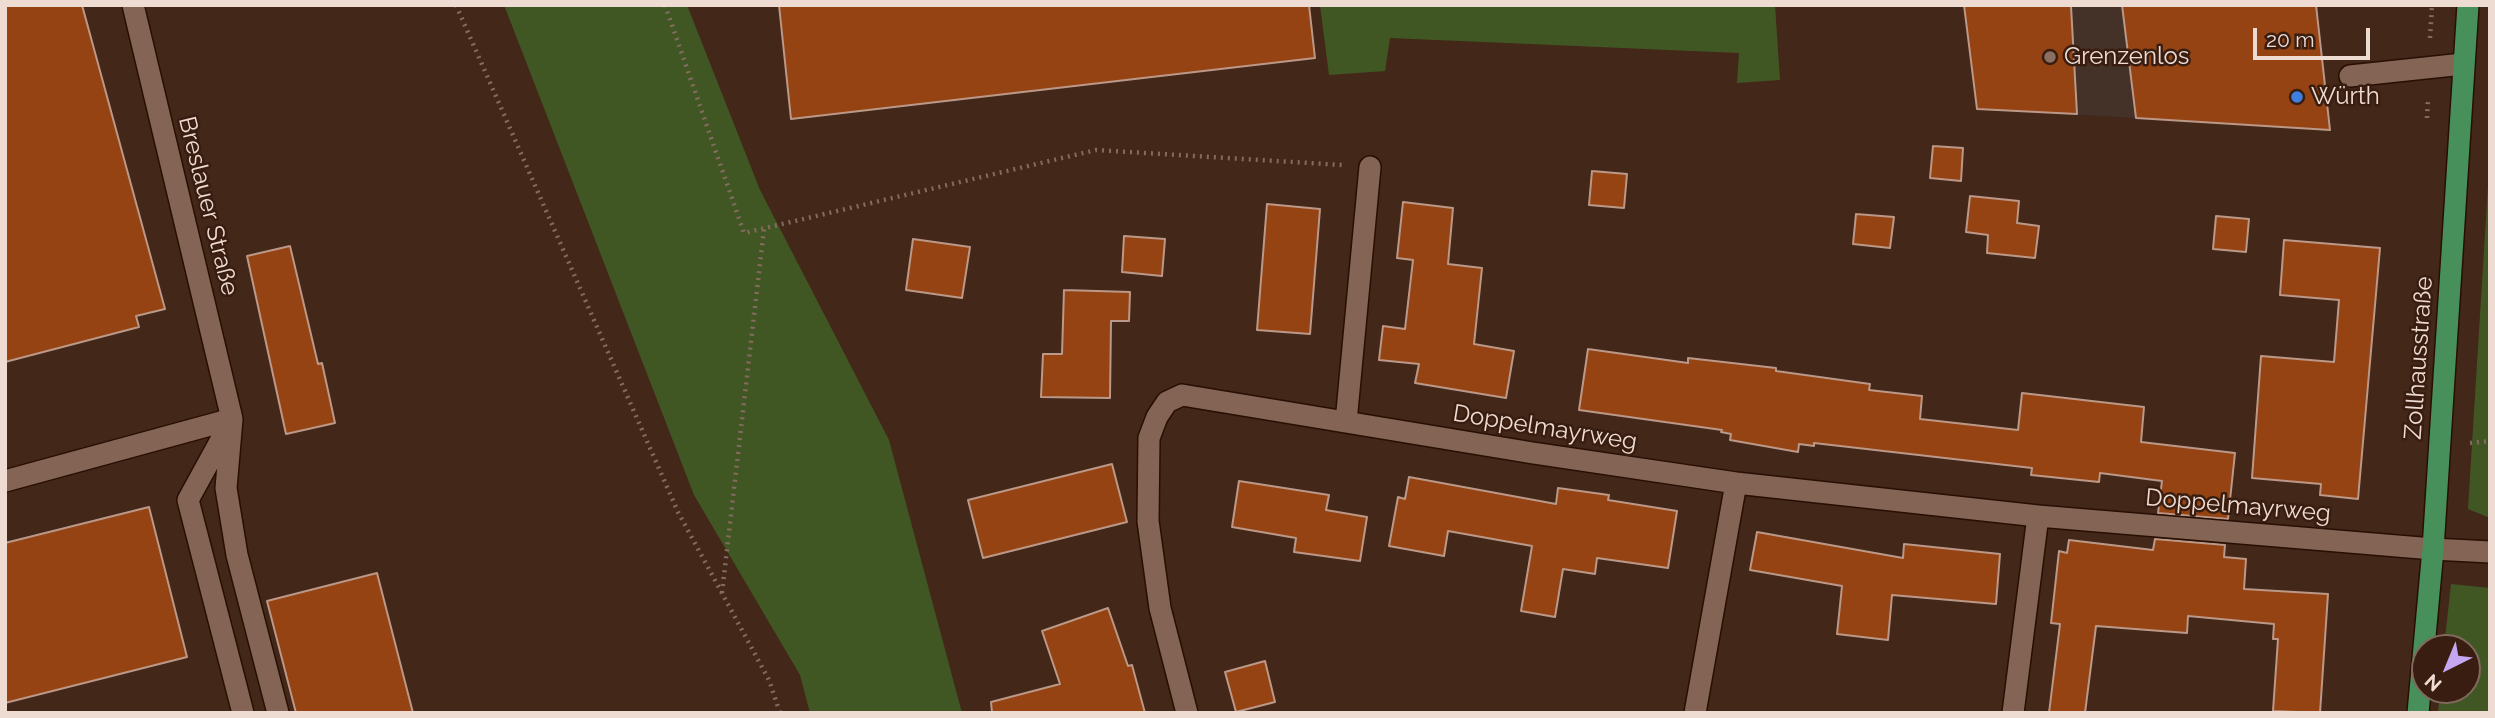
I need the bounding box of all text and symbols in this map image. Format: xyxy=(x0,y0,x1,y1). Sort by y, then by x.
scale bar xyxy=(2257,14,2374,58)
text: 20 m xyxy=(2266,27,2314,52)
place label: Grenzenlos xyxy=(2064,43,2189,71)
marker: Grenzenlos xyxy=(2042,49,2058,65)
place label: Würth xyxy=(2311,83,2380,111)
marker: Würth xyxy=(2289,89,2305,105)
street label: Breslauer Straße xyxy=(172,114,244,298)
street label: Zollhausstraße xyxy=(2399,276,2439,440)
street label: Doppelmayrweg xyxy=(1451,399,1639,457)
street label: Doppelmayrweg xyxy=(2144,484,2332,528)
north arrow xyxy=(2411,634,2481,704)
text: N xyxy=(2420,670,2446,696)

